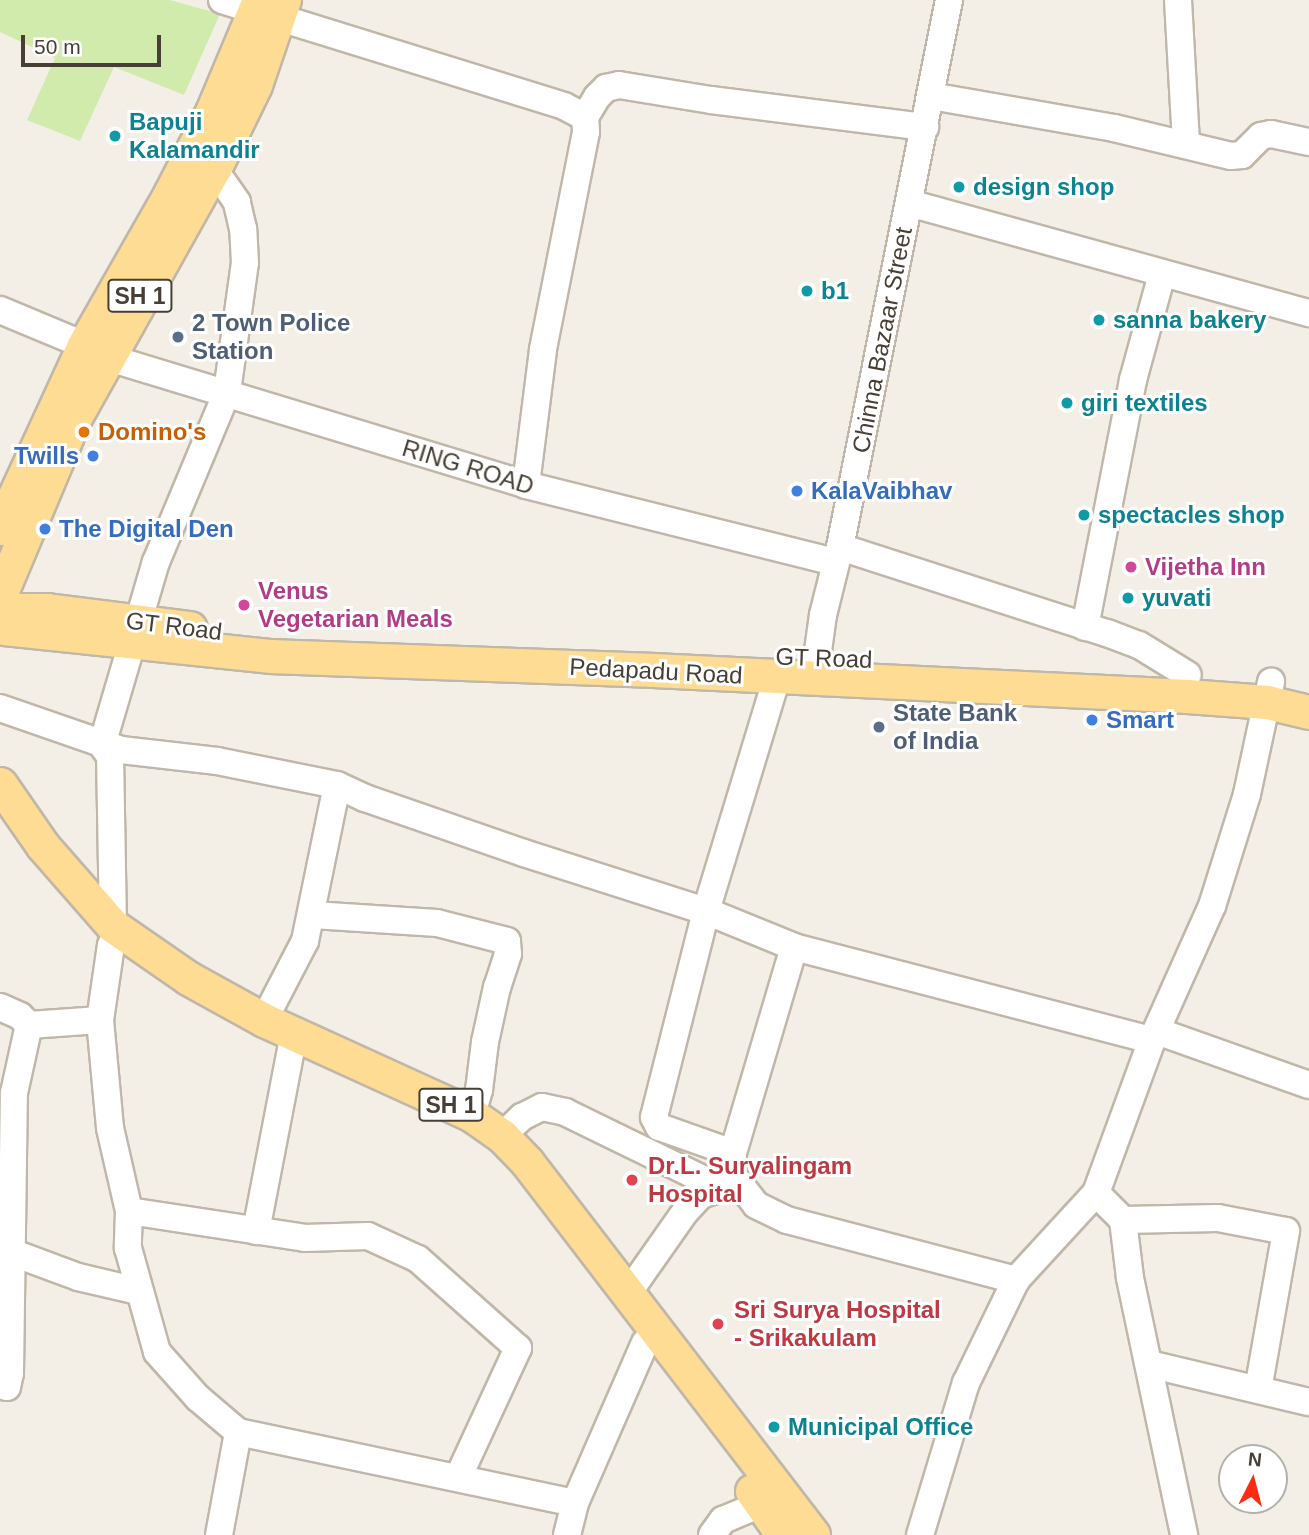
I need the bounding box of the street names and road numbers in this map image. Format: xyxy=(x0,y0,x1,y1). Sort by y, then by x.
street label: Chinna Bazaar Street xyxy=(846,225,918,455)
road number: SH 1 xyxy=(107,276,173,316)
street label: RING ROAD xyxy=(399,433,537,501)
street label: GT Road xyxy=(124,606,224,646)
street label: GT Road xyxy=(775,642,873,674)
street label: Pedapadu Road xyxy=(569,652,743,690)
road number: SH 1 xyxy=(418,1086,484,1124)

